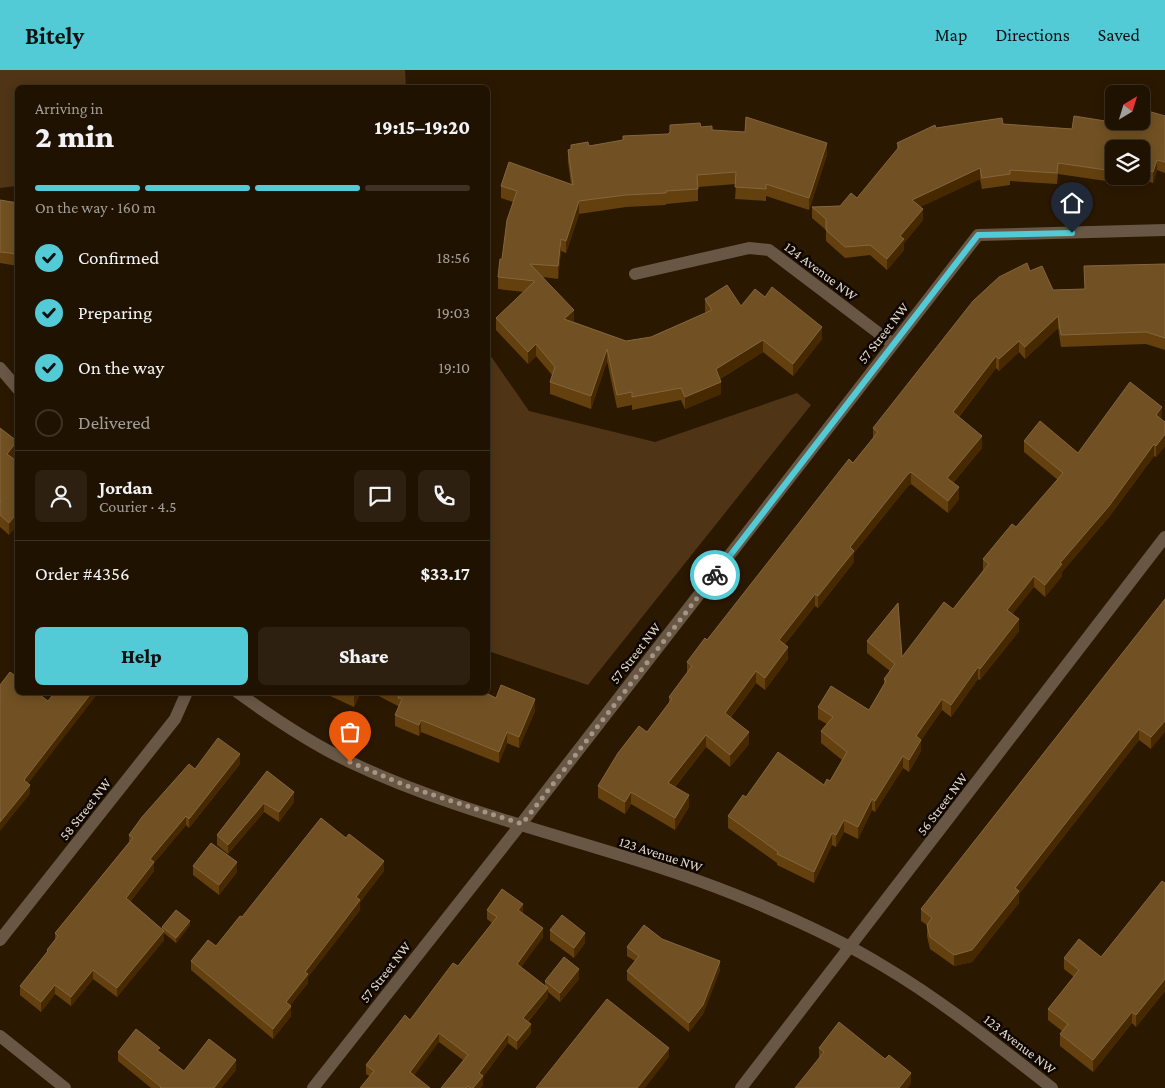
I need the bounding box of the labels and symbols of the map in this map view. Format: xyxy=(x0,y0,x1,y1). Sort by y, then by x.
north arrow xyxy=(1105,85,1150,130)
pin xyxy=(1051,182,1093,233)
street label: 124 Avenue NW xyxy=(781,238,861,304)
street label: 57 Street NW xyxy=(854,299,912,367)
courier xyxy=(690,550,740,600)
street label: 57 Street NW xyxy=(606,619,664,687)
pin xyxy=(329,711,371,762)
street label: 56 Street NW xyxy=(913,770,971,838)
street label: 58 Street NW xyxy=(56,775,114,843)
street label: 123 Avenue NW xyxy=(617,833,705,875)
street label: 57 Street NW xyxy=(356,938,414,1006)
street label: 123 Avenue NW xyxy=(981,1011,1059,1077)

